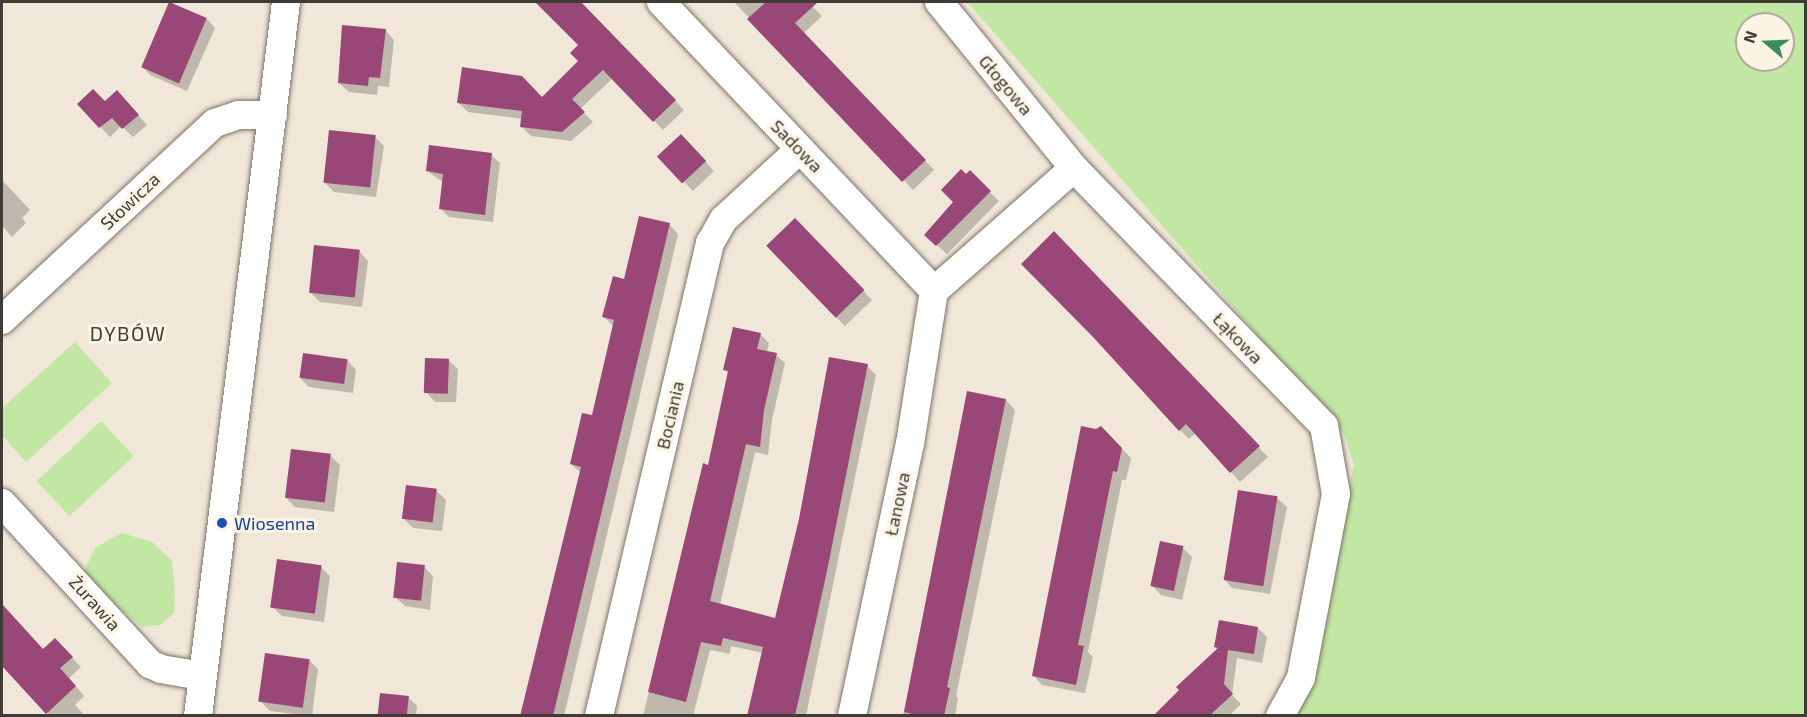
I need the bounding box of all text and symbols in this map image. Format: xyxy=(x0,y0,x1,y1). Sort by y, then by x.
north arrow xyxy=(1735,12,1795,72)
text: N xyxy=(1739,28,1760,45)
street label: Głogowa xyxy=(975,50,1037,120)
street label: Sadowa xyxy=(767,115,827,177)
street label: Słowicza xyxy=(96,168,164,234)
street label: Łąkowa xyxy=(1208,308,1268,368)
district label: DYBÓW xyxy=(90,321,166,345)
street label: Bociania xyxy=(652,379,688,451)
street label: Łanowa xyxy=(880,470,914,538)
place label: Wiosenna xyxy=(234,512,315,534)
marker: Wiosenna xyxy=(215,516,229,530)
street label: Żurawia xyxy=(65,571,125,635)

